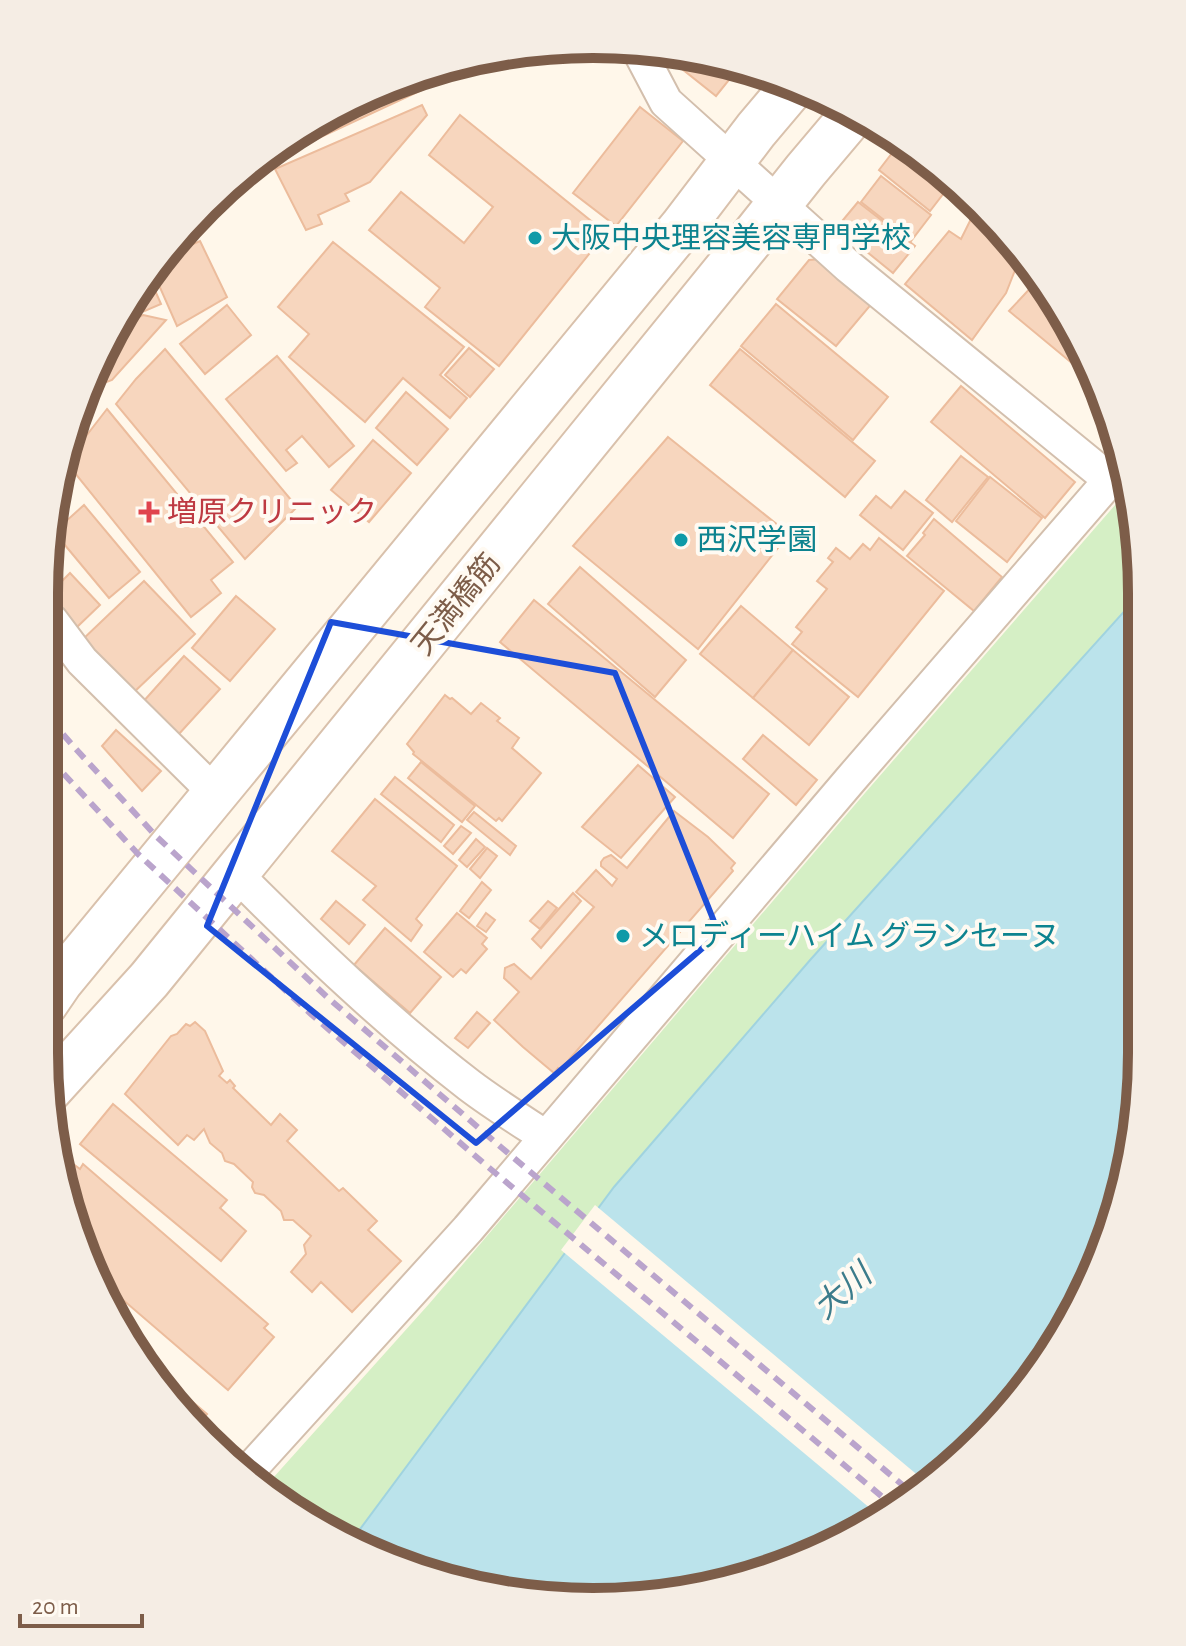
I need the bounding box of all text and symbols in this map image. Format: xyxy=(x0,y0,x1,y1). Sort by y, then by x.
place label: 大阪中央理容美容専門学校 xyxy=(551,222,911,254)
marker: 大阪中央理容美容専門学校 xyxy=(526,229,544,247)
place label: 増原クリニック xyxy=(167,496,377,528)
marker: 増原クリニック xyxy=(138,501,160,523)
place label: 西沢学園 xyxy=(697,524,817,556)
marker: 西沢学園 xyxy=(672,531,690,549)
street label: 天満橋筋 xyxy=(406,547,506,661)
place label: メロディーハイム グランセーヌ xyxy=(639,920,1060,952)
marker: メロディーハイム グランセーヌ xyxy=(614,927,632,945)
water label: 大川 xyxy=(807,1256,880,1325)
scale bar xyxy=(20,1578,142,1628)
text: 20 m xyxy=(32,1595,79,1619)

